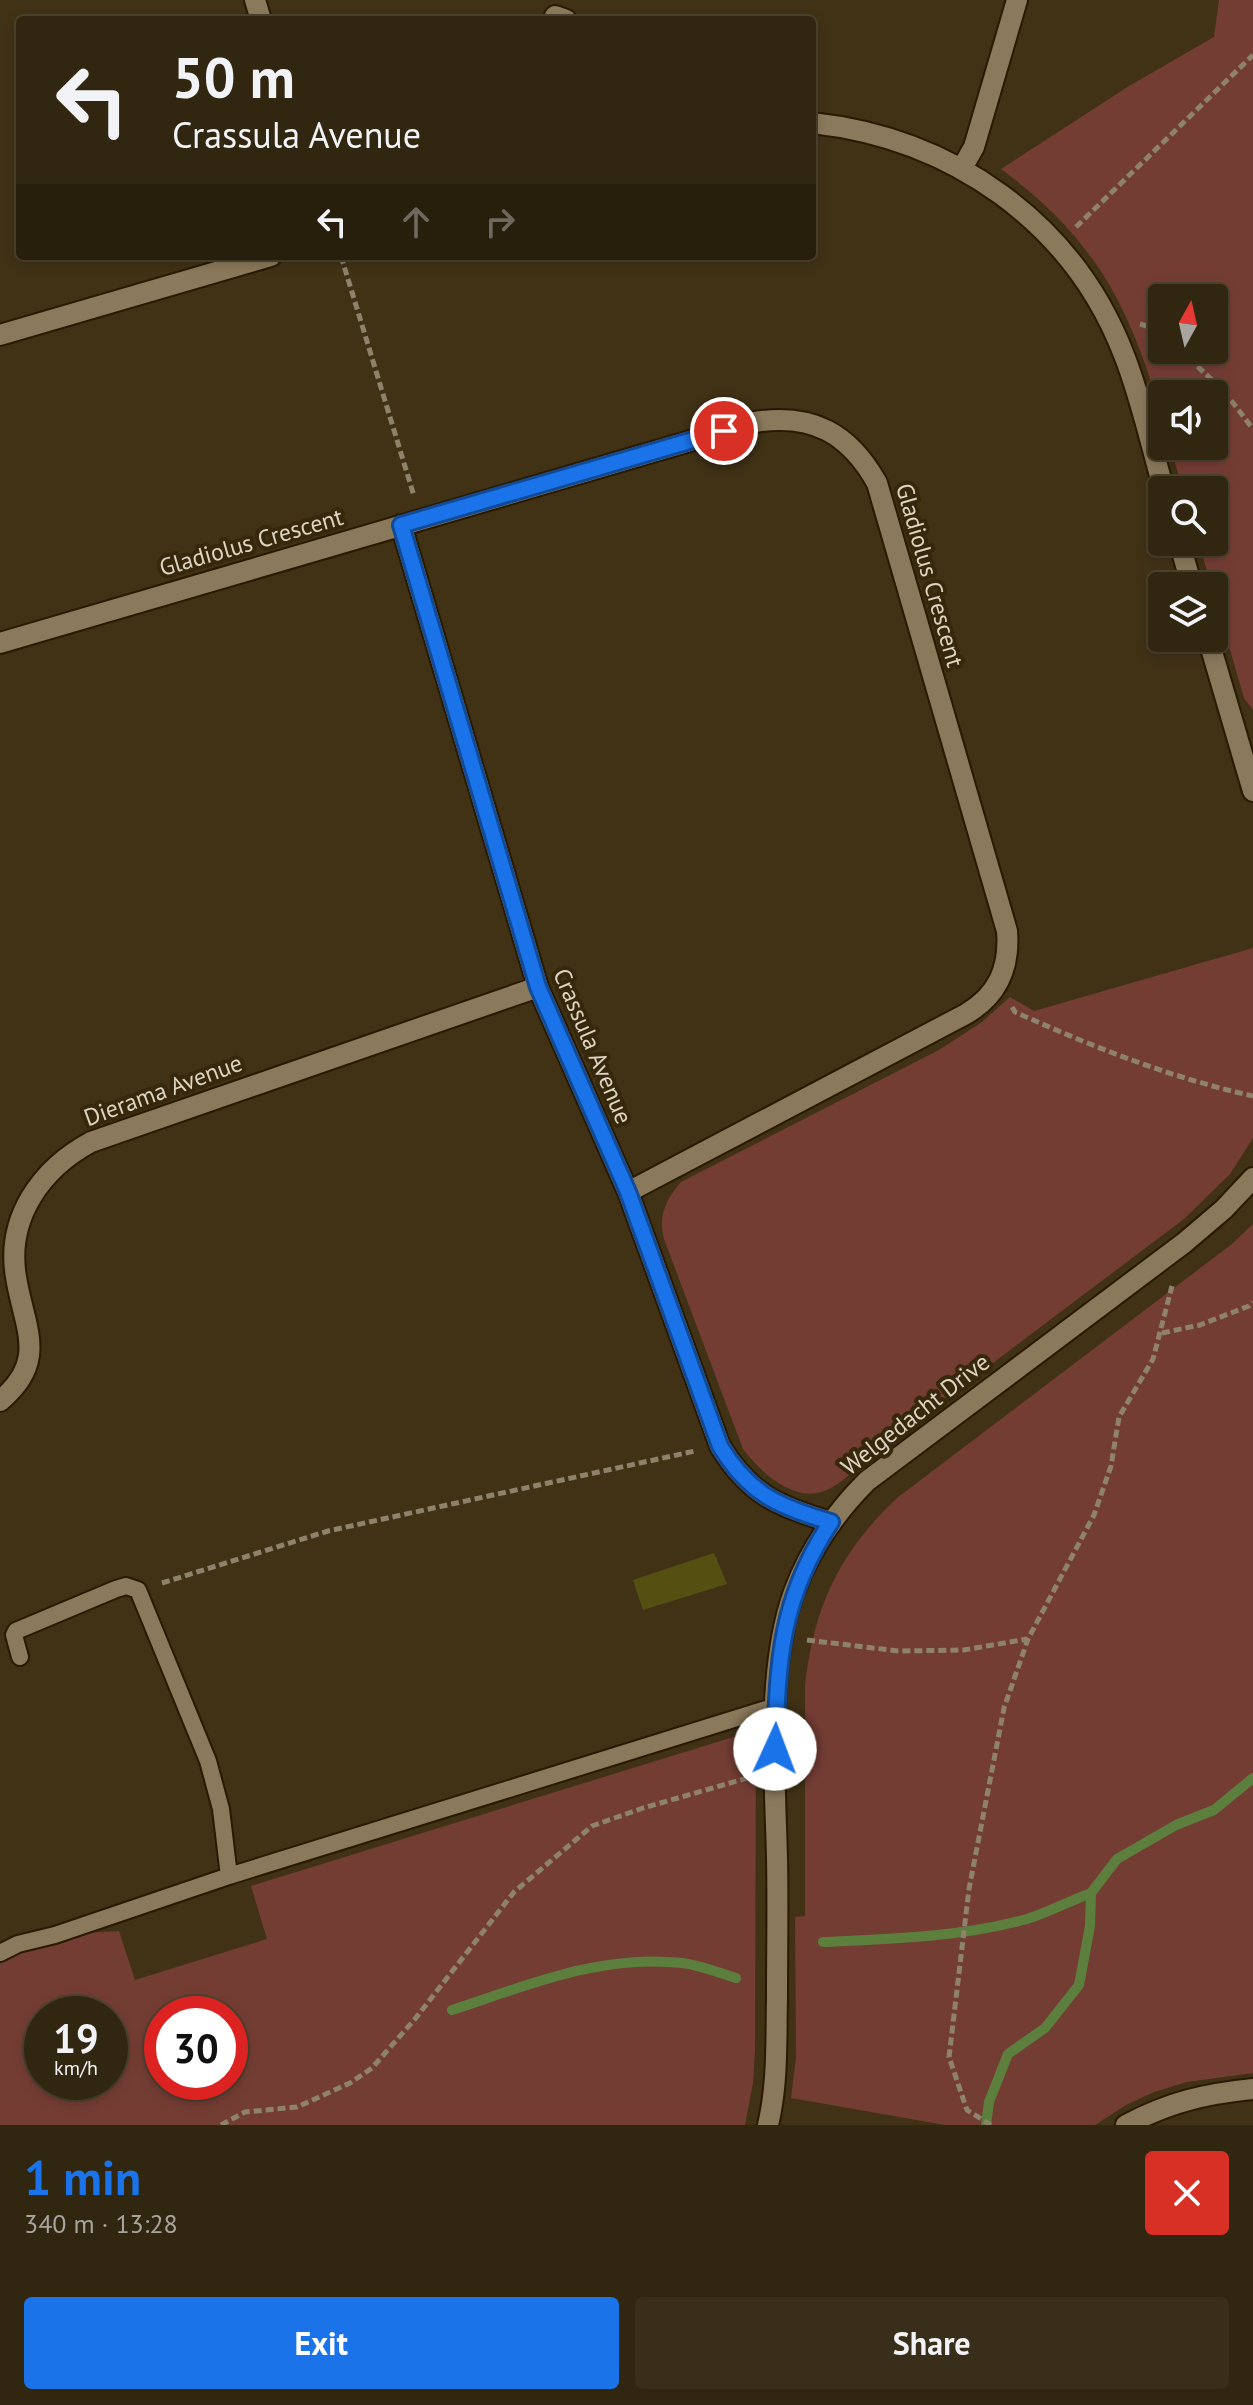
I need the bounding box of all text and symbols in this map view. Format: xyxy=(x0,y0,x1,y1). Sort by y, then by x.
text: 50 m xyxy=(172,41,295,113)
icon: left xyxy=(40,48,144,152)
text: Crassula Avenue xyxy=(172,111,421,158)
icon: left xyxy=(310,200,354,244)
icon: ahead xyxy=(394,200,438,244)
icon: right xyxy=(478,200,522,244)
north arrow xyxy=(1148,284,1228,364)
map controls xyxy=(1148,284,1228,652)
button: sound xyxy=(1148,380,1228,460)
pin xyxy=(690,397,758,465)
icon: arrive xyxy=(702,409,746,453)
button: search xyxy=(1148,476,1228,556)
street label: Gladiolus Crescent xyxy=(889,480,971,670)
street label: Gladiolus Crescent xyxy=(156,501,346,583)
button: layers xyxy=(1148,572,1228,652)
street label: Crassula Avenue xyxy=(546,964,640,1128)
street label: Dierama Avenue xyxy=(80,1047,246,1133)
street label: Welgedacht Drive xyxy=(834,1346,996,1482)
position arrow xyxy=(733,1707,817,1791)
speed limit sign: 30 xyxy=(144,1996,248,2100)
text: 19 xyxy=(53,2012,99,2064)
text: km/h xyxy=(54,2055,98,2081)
text: 1 min xyxy=(24,2146,141,2208)
button: close xyxy=(1145,2151,1229,2235)
text: 340 m · 13:28 xyxy=(24,2207,178,2240)
button: Exit xyxy=(24,2297,619,2389)
button: Share xyxy=(635,2297,1229,2389)

